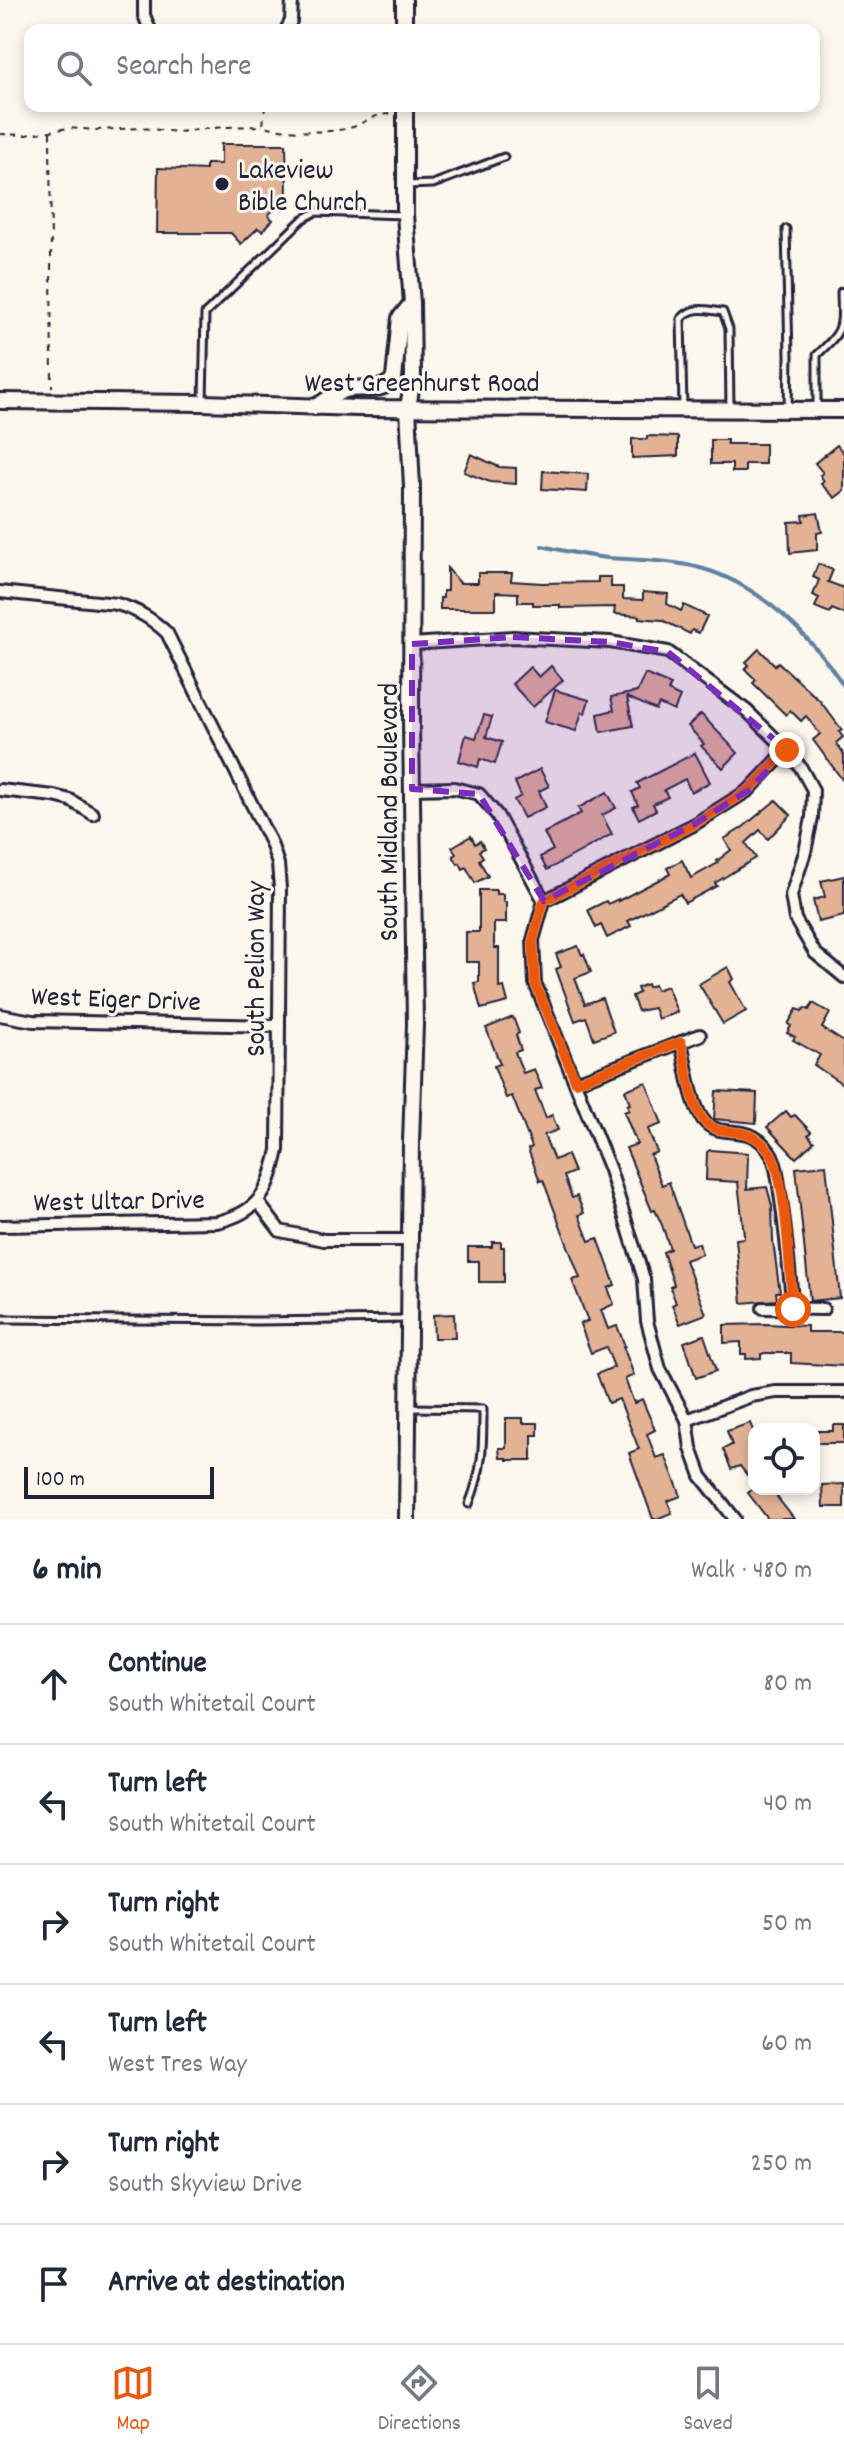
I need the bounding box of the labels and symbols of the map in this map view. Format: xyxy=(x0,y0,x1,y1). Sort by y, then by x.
place label: Lakeview Bible Church xyxy=(238,153,367,225)
marker: Lakeview Bible Church xyxy=(213,175,231,193)
street label: West Greenhurst Road xyxy=(304,366,540,406)
street label: South Midland Boulevard xyxy=(372,683,412,941)
route end xyxy=(769,732,805,768)
street label: South Pelion Way xyxy=(239,881,279,1057)
street label: West Eiger Drive xyxy=(30,979,202,1025)
street label: West Ultar Drive xyxy=(33,1183,205,1225)
route start xyxy=(775,1291,811,1327)
scale bar xyxy=(24,1463,214,1499)

